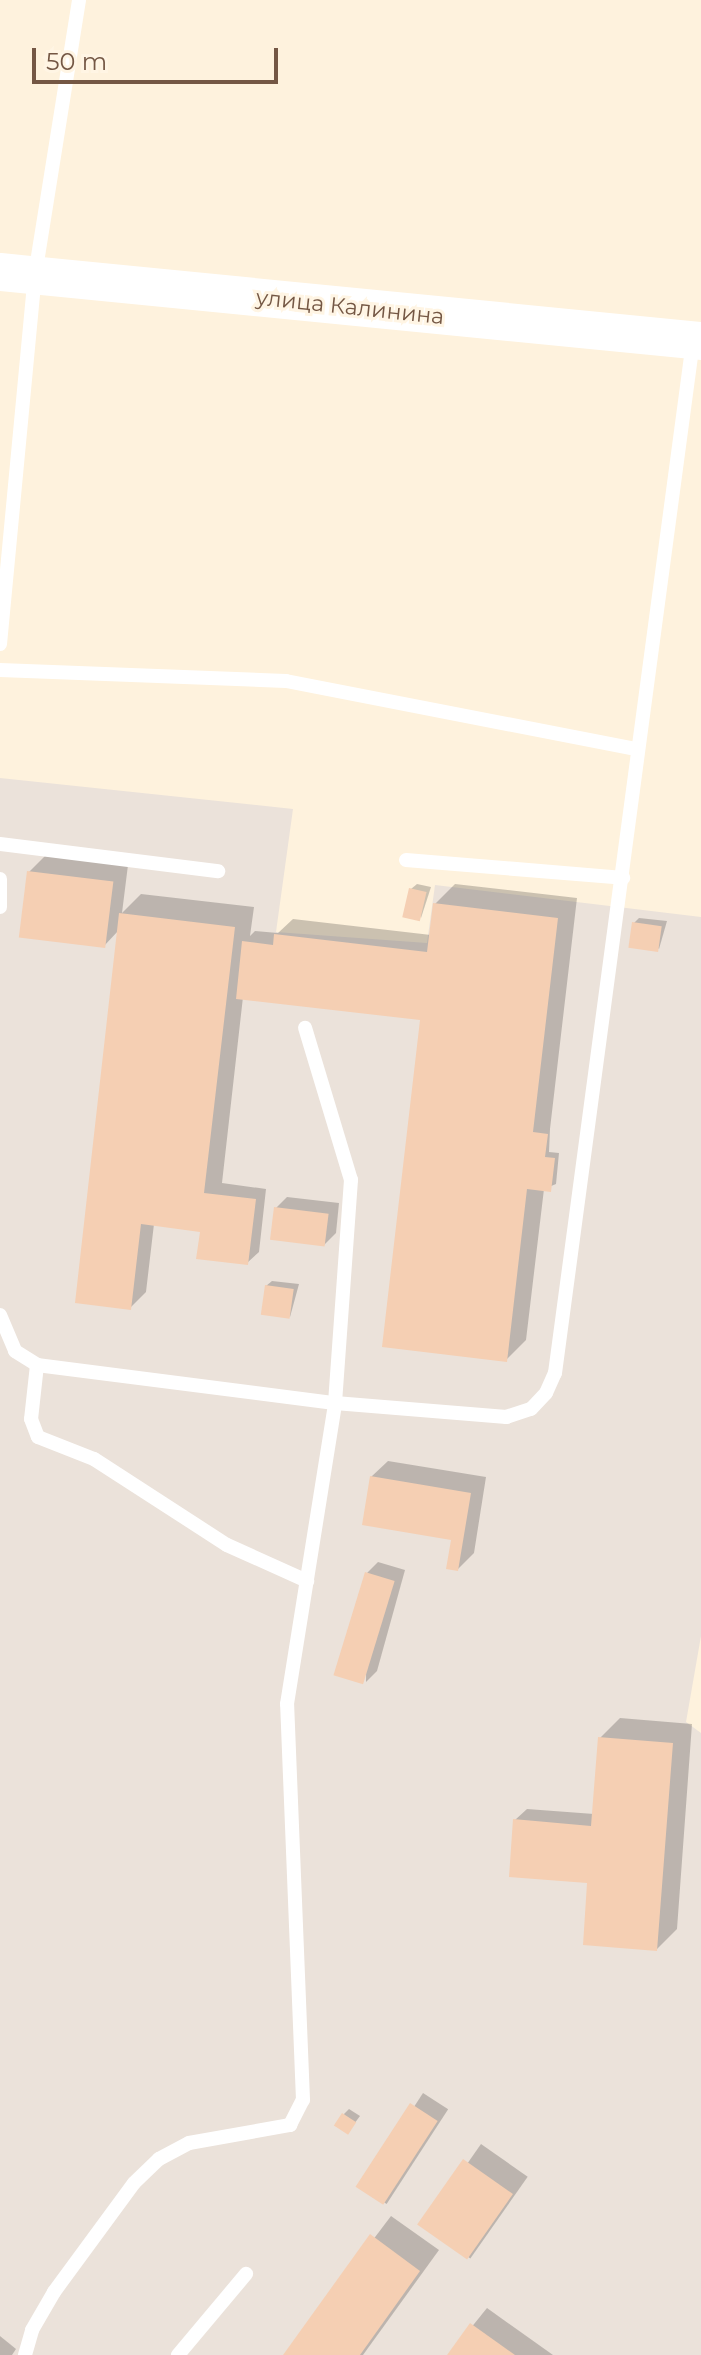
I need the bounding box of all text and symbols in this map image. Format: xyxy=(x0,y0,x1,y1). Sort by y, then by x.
scale bar xyxy=(36,32,282,82)
text: 50 m xyxy=(46,47,107,76)
street label: улица Калинина xyxy=(255,284,445,330)

